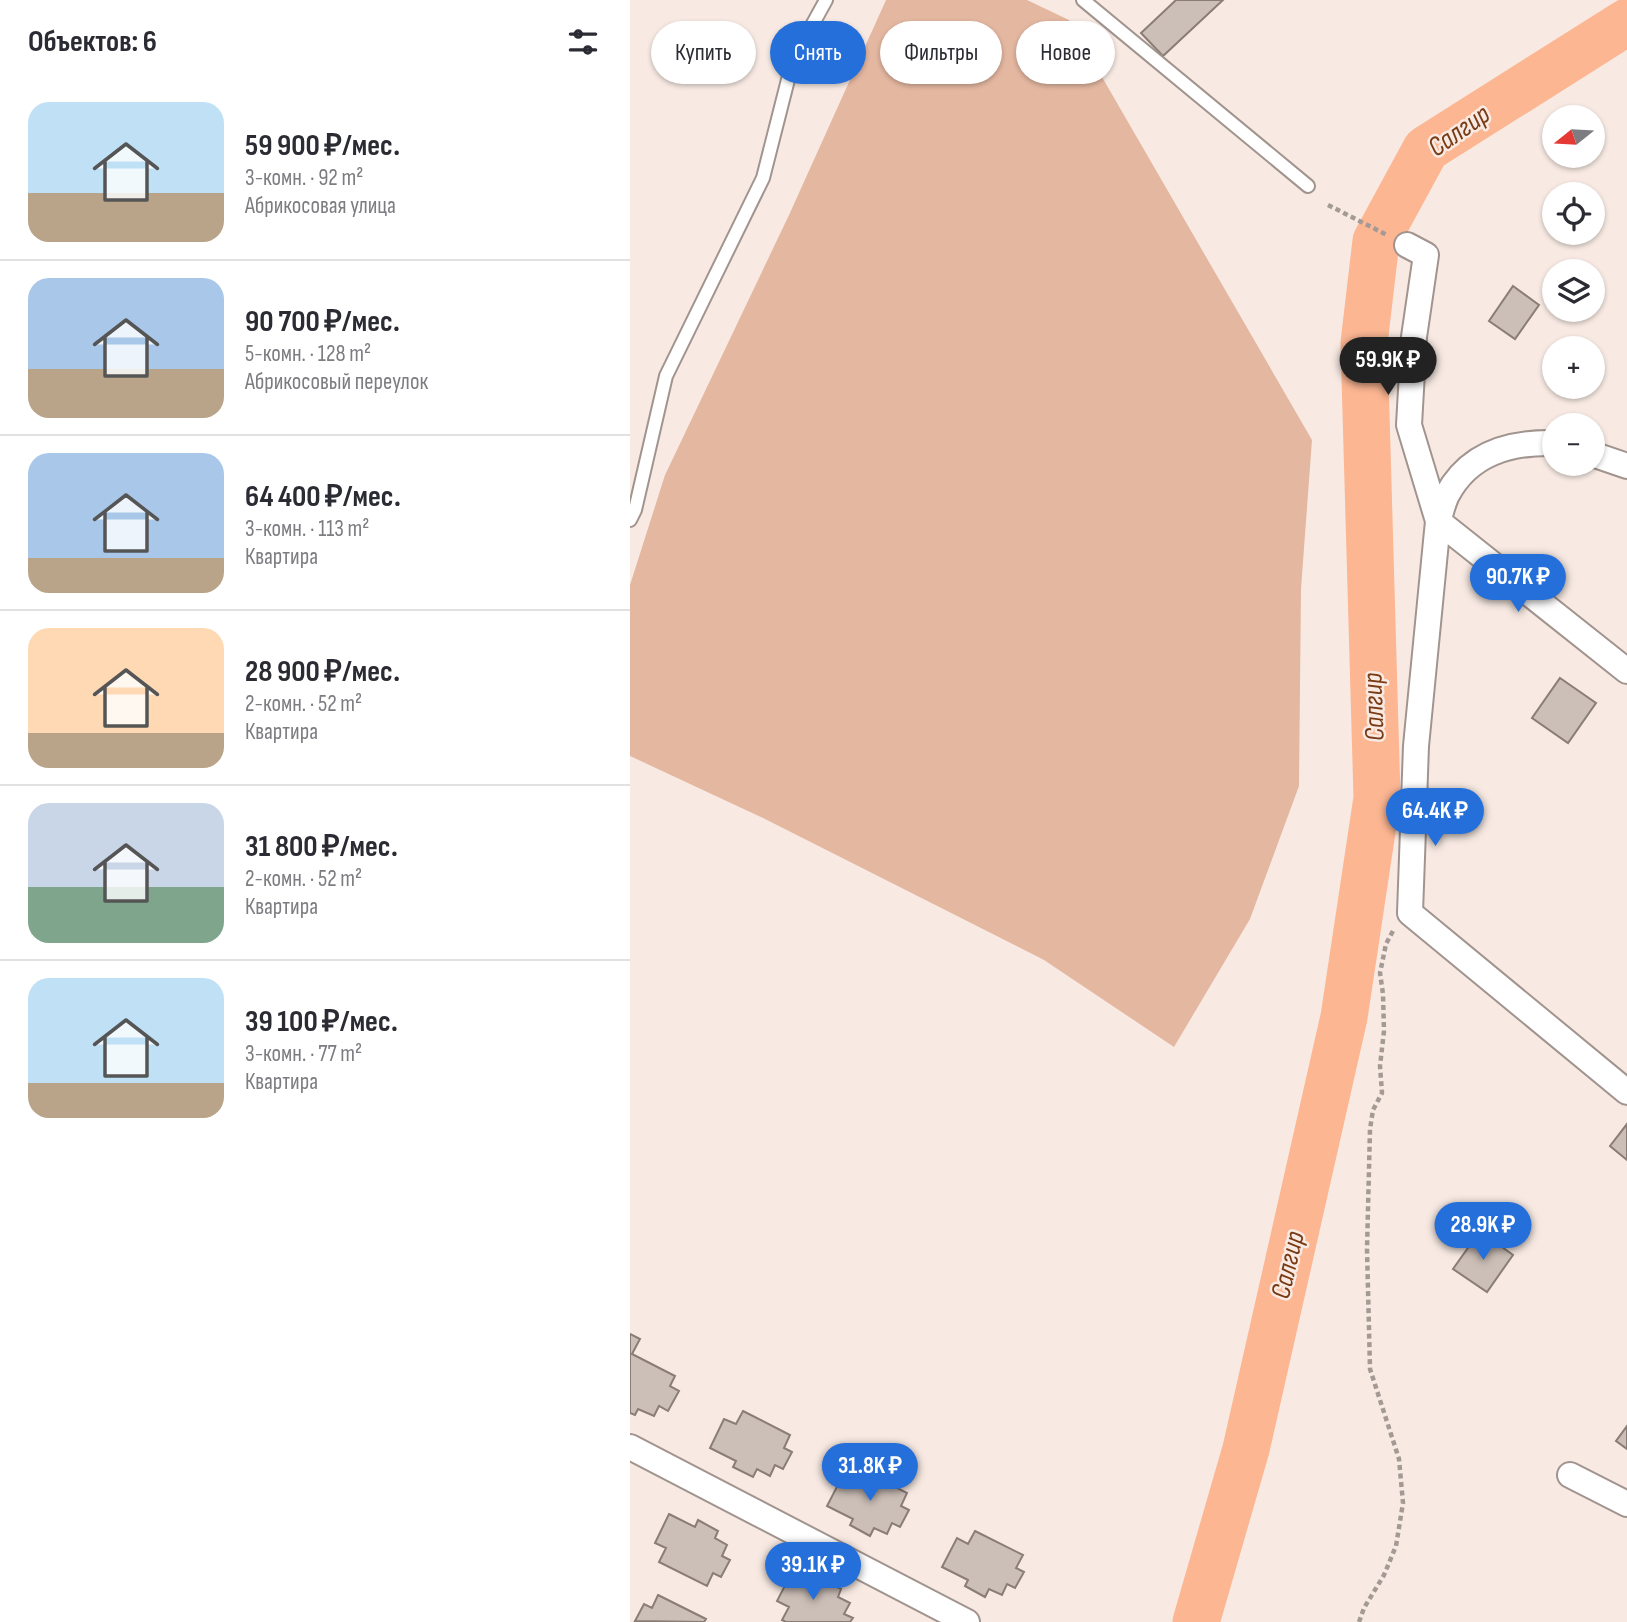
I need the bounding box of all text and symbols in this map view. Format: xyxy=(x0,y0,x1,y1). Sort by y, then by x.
chip: Купить xyxy=(651,21,756,84)
chip: Снять xyxy=(770,21,866,84)
chip: Фильтры xyxy=(880,21,1002,84)
chip: Новое xyxy=(1016,21,1115,84)
icon: filters xyxy=(564,23,602,61)
text: Объектов: 6 xyxy=(28,24,157,60)
water label: Салгир xyxy=(1422,98,1496,164)
north arrow xyxy=(1542,105,1605,168)
map controls xyxy=(1542,105,1605,476)
text: 59 900 ₽/мес. xyxy=(245,128,400,164)
icon: home xyxy=(84,130,168,214)
text: 3-комн. · 92 m² xyxy=(245,164,363,192)
button: locate xyxy=(1542,182,1605,245)
text: Абрикосовая улица xyxy=(245,192,396,220)
button: layers xyxy=(1542,259,1605,322)
text: 90 700 ₽/мес. xyxy=(245,304,400,340)
icon: home xyxy=(84,306,168,390)
button: + xyxy=(1542,336,1605,399)
pin: 59.9K ₽ xyxy=(1323,338,1453,397)
text: 5-комн. · 128 m² xyxy=(245,340,371,368)
text: 59.9K ₽ xyxy=(1356,346,1420,374)
text: Абрикосовый переулок xyxy=(245,368,428,396)
button: − xyxy=(1542,413,1605,476)
text: 64 400 ₽/мес. xyxy=(245,479,401,515)
icon: home xyxy=(84,481,168,565)
text: 3-комн. · 113 m² xyxy=(245,515,369,543)
text: Квартира xyxy=(245,543,318,571)
pin: 90.7K ₽ xyxy=(1453,554,1583,614)
text: 90.7K ₽ xyxy=(1486,563,1550,591)
text: 28 900 ₽/мес. xyxy=(245,654,400,690)
icon: home xyxy=(84,656,168,740)
water label: Салгир xyxy=(1356,672,1392,742)
text: 2-комн. · 52 m² xyxy=(245,690,362,718)
text: Квартира xyxy=(245,718,318,746)
pin: 64.4K ₽ xyxy=(1370,788,1500,848)
text: 64.4K ₽ xyxy=(1402,797,1468,825)
text: 31 800 ₽/мес. xyxy=(245,829,398,865)
icon: home xyxy=(84,831,168,915)
text: 2-комн. · 52 m² xyxy=(245,865,362,893)
text: Квартира xyxy=(245,893,318,921)
text: 39 100 ₽/мес. xyxy=(245,1004,398,1040)
icon: home xyxy=(84,1006,168,1090)
text: 3-комн. · 77 m² xyxy=(245,1040,362,1068)
text: Квартира xyxy=(245,1068,318,1096)
pin: 28.9K ₽ xyxy=(1418,1202,1548,1262)
text: 28.9K ₽ xyxy=(1451,1211,1516,1239)
water label: Салгир xyxy=(1264,1228,1312,1302)
pin: 31.8K ₽ xyxy=(805,1444,935,1503)
text: 31.8K ₽ xyxy=(838,1452,902,1480)
pin: 39.1K ₽ xyxy=(748,1542,878,1602)
text: 39.1K ₽ xyxy=(781,1551,845,1579)

